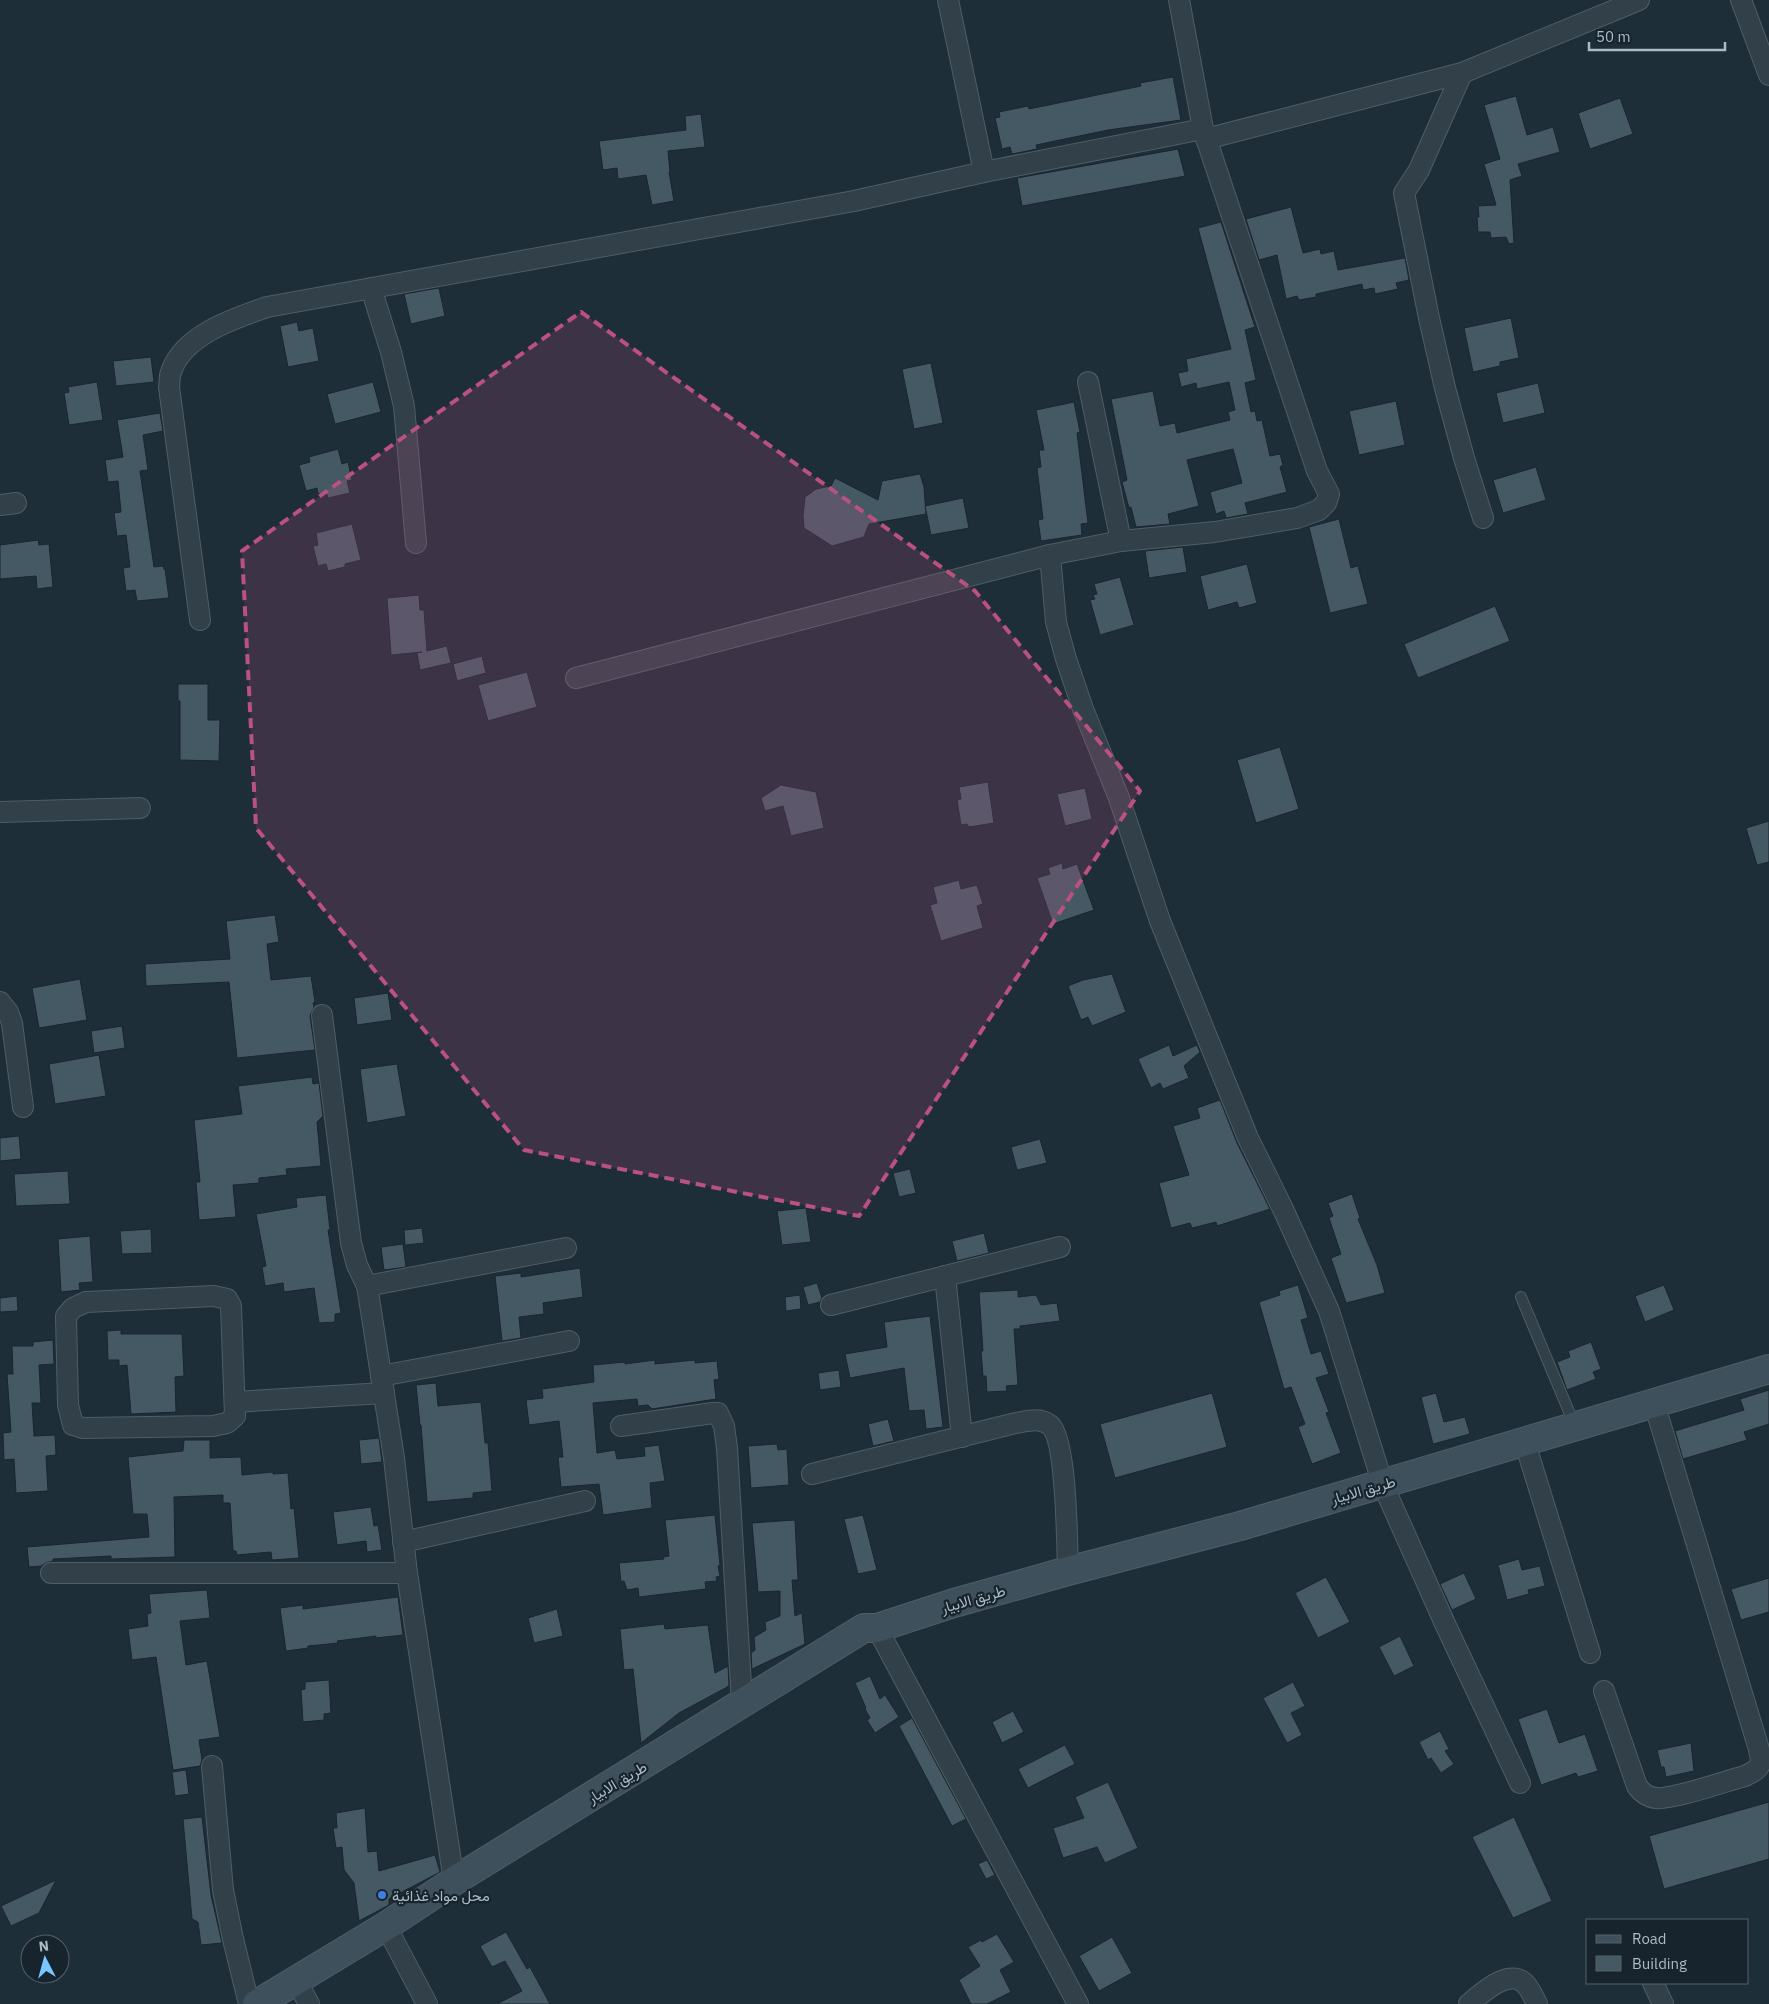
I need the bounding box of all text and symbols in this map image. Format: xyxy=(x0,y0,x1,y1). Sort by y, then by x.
scale bar xyxy=(1589,20,1725,52)
text: 50 m xyxy=(1596,27,1631,46)
street label: طريق الابيار xyxy=(1328,1472,1398,1510)
street label: طريق الابيار xyxy=(938,1581,1008,1619)
street label: طريق الابيار xyxy=(583,1757,651,1809)
place label: محل مواد غذائية xyxy=(392,1886,490,1905)
marker: محل مواد غذائية xyxy=(376,1889,388,1901)
legend xyxy=(1586,1919,1749,1984)
text: Road xyxy=(1632,1929,1667,1948)
north arrow xyxy=(20,1934,70,1984)
text: N xyxy=(38,1937,50,1956)
text: Building xyxy=(1632,1954,1687,1973)

